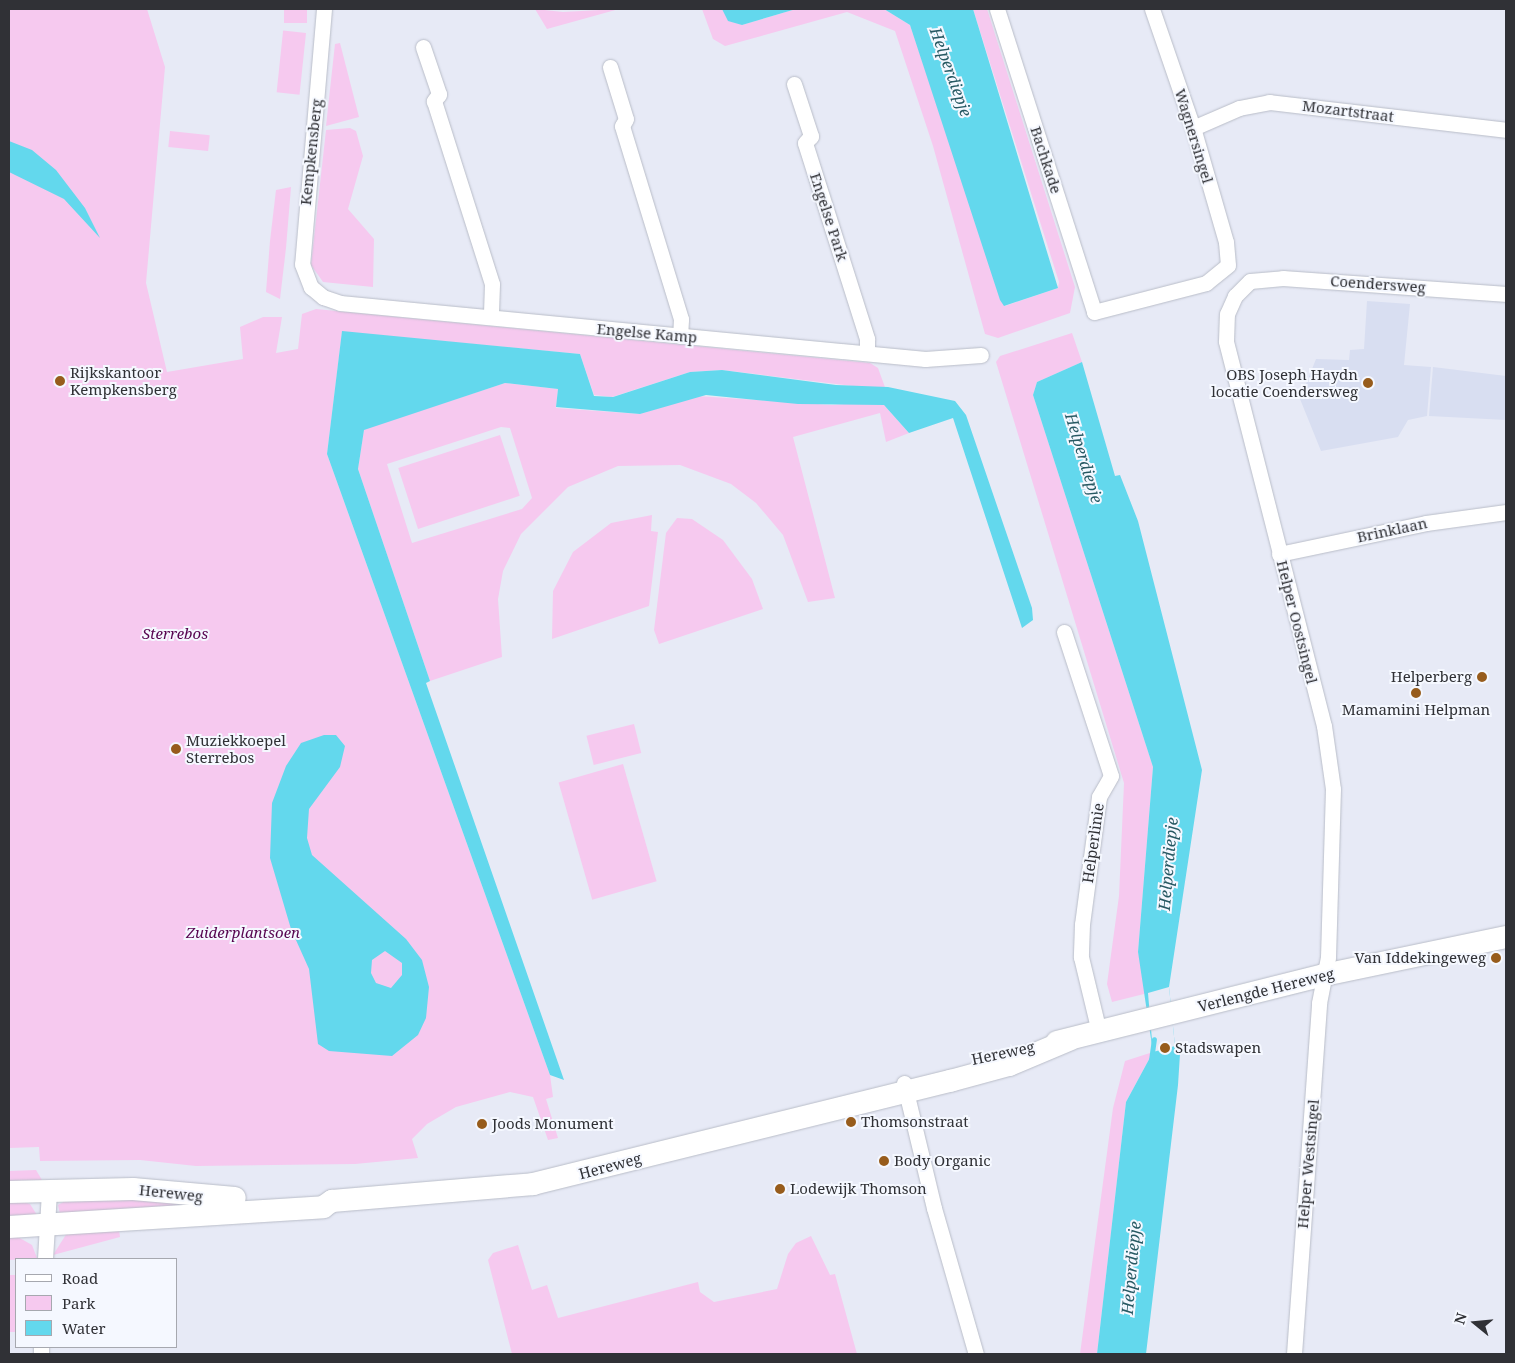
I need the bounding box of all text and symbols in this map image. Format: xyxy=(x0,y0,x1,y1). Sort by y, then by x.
water label: Helperdiepje xyxy=(926,25,976,119)
street label: Wagnersingel xyxy=(1171,87,1217,185)
street label: Mozartstraat xyxy=(1301,96,1395,126)
street label: Kempkensberg xyxy=(296,98,326,206)
street label: Bachkade xyxy=(1027,124,1065,196)
street label: Engelse Park xyxy=(806,171,852,263)
street label: Coendersweg xyxy=(1330,272,1426,296)
street label: Engelse Kamp xyxy=(596,320,698,346)
place label: Rijkskantoor Kempkensberg xyxy=(70,363,177,398)
place label: OBS Joseph Haydn locatie Coendersweg xyxy=(1211,365,1358,400)
marker: Rijkskantoor Kempkensberg xyxy=(54,375,66,387)
marker: OBS Joseph Haydn locatie Coendersweg xyxy=(1362,377,1374,389)
water label: Helperdiepje xyxy=(1061,410,1107,506)
street label: Brinklaan xyxy=(1355,514,1429,546)
street label: Helper Oostsingel xyxy=(1273,558,1321,686)
park label: Sterrebos xyxy=(142,625,208,643)
place label: Helperberg xyxy=(1391,668,1472,686)
marker: Helperberg xyxy=(1476,671,1488,683)
marker: Mamamini Helpman xyxy=(1410,687,1422,699)
place label: Mamamini Helpman xyxy=(1342,701,1490,719)
place label: Muziekkoepel Sterrebos xyxy=(186,731,286,766)
marker: Muziekkoepel Sterrebos xyxy=(170,743,182,755)
street label: Helperlinie xyxy=(1078,802,1108,884)
water label: Helperdiepje xyxy=(1154,817,1182,911)
park label: Zuiderplantsoen xyxy=(186,924,300,942)
place label: Van Iddekingeweg xyxy=(1354,949,1486,967)
marker: Van Iddekingeweg xyxy=(1490,952,1502,964)
street label: Verlengde Hereweg xyxy=(1196,964,1336,1016)
street label: Hereweg xyxy=(970,1038,1036,1068)
place label: Stadswapen xyxy=(1175,1039,1261,1057)
marker: Stadswapen xyxy=(1159,1042,1171,1054)
street label: Helper Westsingel xyxy=(1293,1099,1323,1229)
place label: Thomsonstraat xyxy=(861,1113,969,1131)
place label: Joods Monument xyxy=(492,1115,614,1133)
marker: Thomsonstraat xyxy=(845,1116,857,1128)
marker: Joods Monument xyxy=(476,1118,488,1130)
street label: Hereweg xyxy=(577,1149,643,1183)
place label: Body Organic xyxy=(894,1152,991,1170)
marker: Body Organic xyxy=(878,1155,890,1167)
place label: Lodewijk Thomson xyxy=(790,1180,927,1198)
street label: Hereweg xyxy=(138,1181,204,1205)
marker: Lodewijk Thomson xyxy=(774,1183,786,1195)
water label: Helperdiepje xyxy=(1117,1221,1145,1315)
legend xyxy=(15,1258,178,1348)
text: Road xyxy=(62,1268,98,1288)
text: Park xyxy=(62,1293,95,1313)
north arrow xyxy=(1450,1298,1500,1348)
text: N xyxy=(1449,1310,1471,1327)
text: Water xyxy=(62,1318,105,1338)

